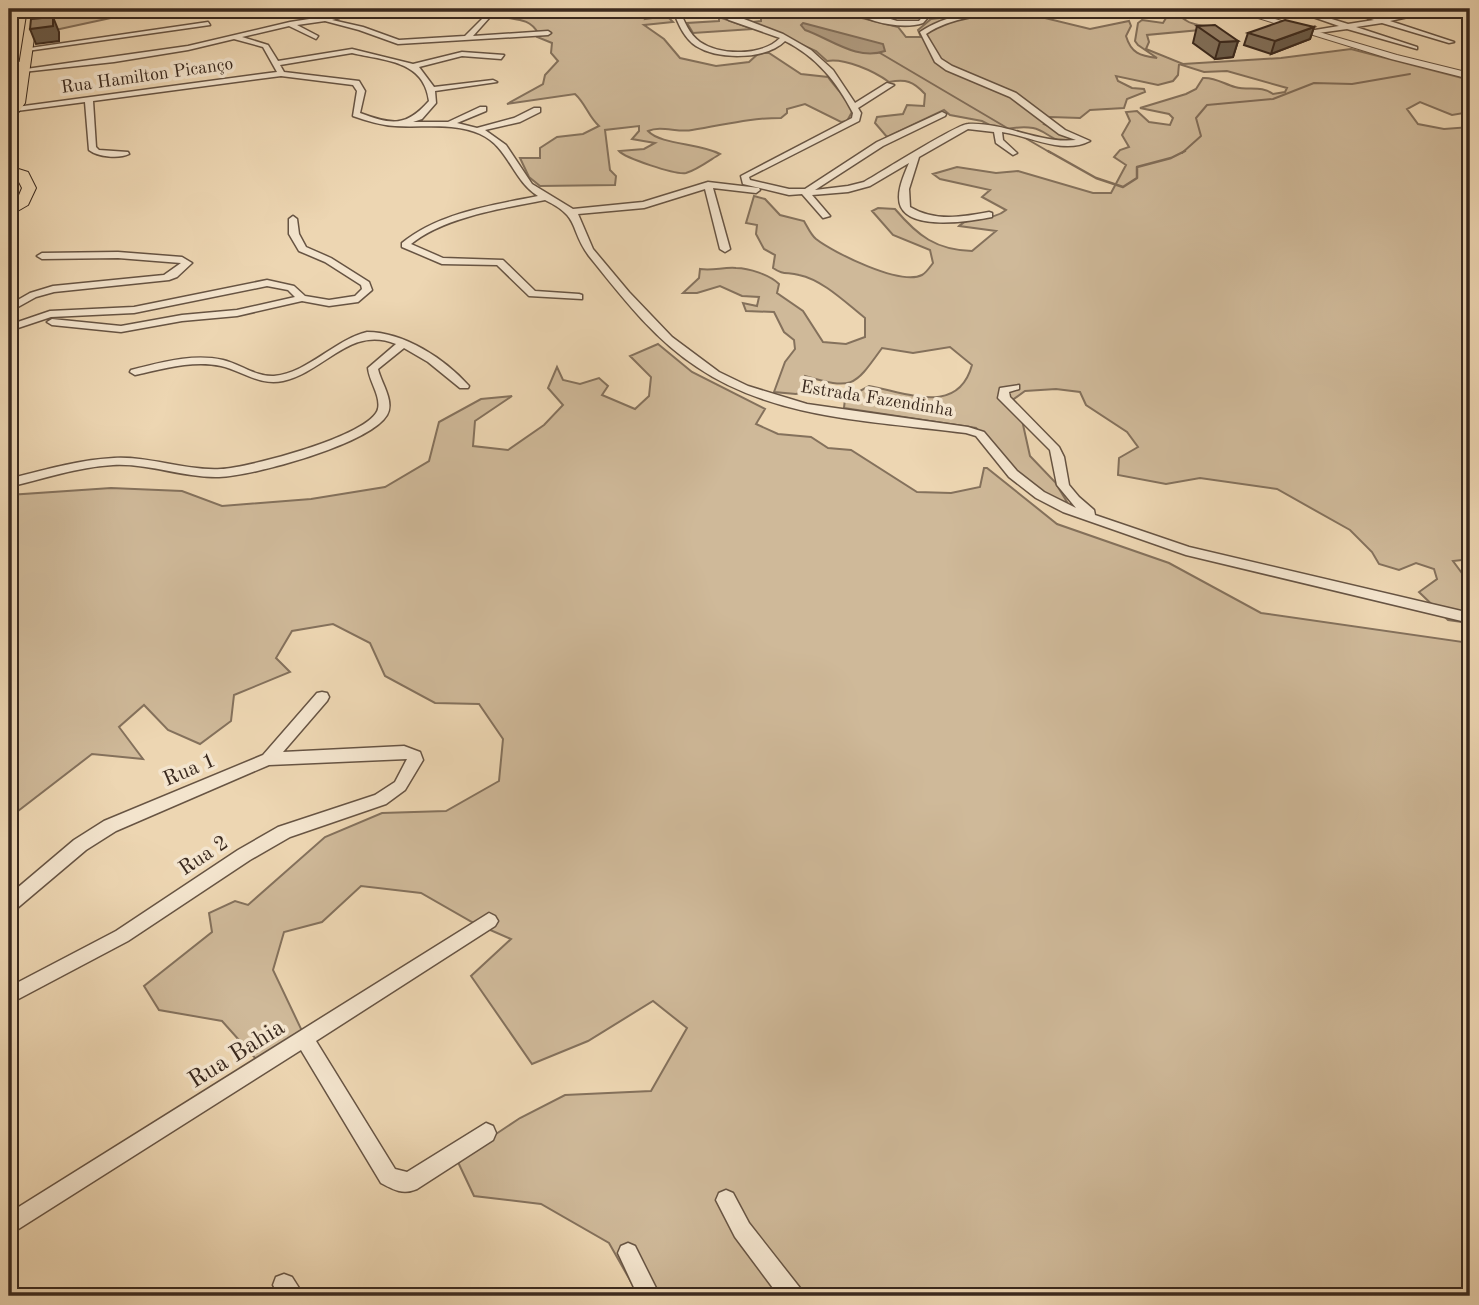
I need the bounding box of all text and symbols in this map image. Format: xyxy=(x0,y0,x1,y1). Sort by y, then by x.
street label: Rua Hamilton Picanço xyxy=(60,55,235,97)
street label: Estrada Fazendinha xyxy=(799,378,955,420)
street label: Rua 1 xyxy=(160,750,219,791)
street label: Rua 2 xyxy=(175,832,232,880)
street label: Rua Bahia xyxy=(185,1016,289,1094)

